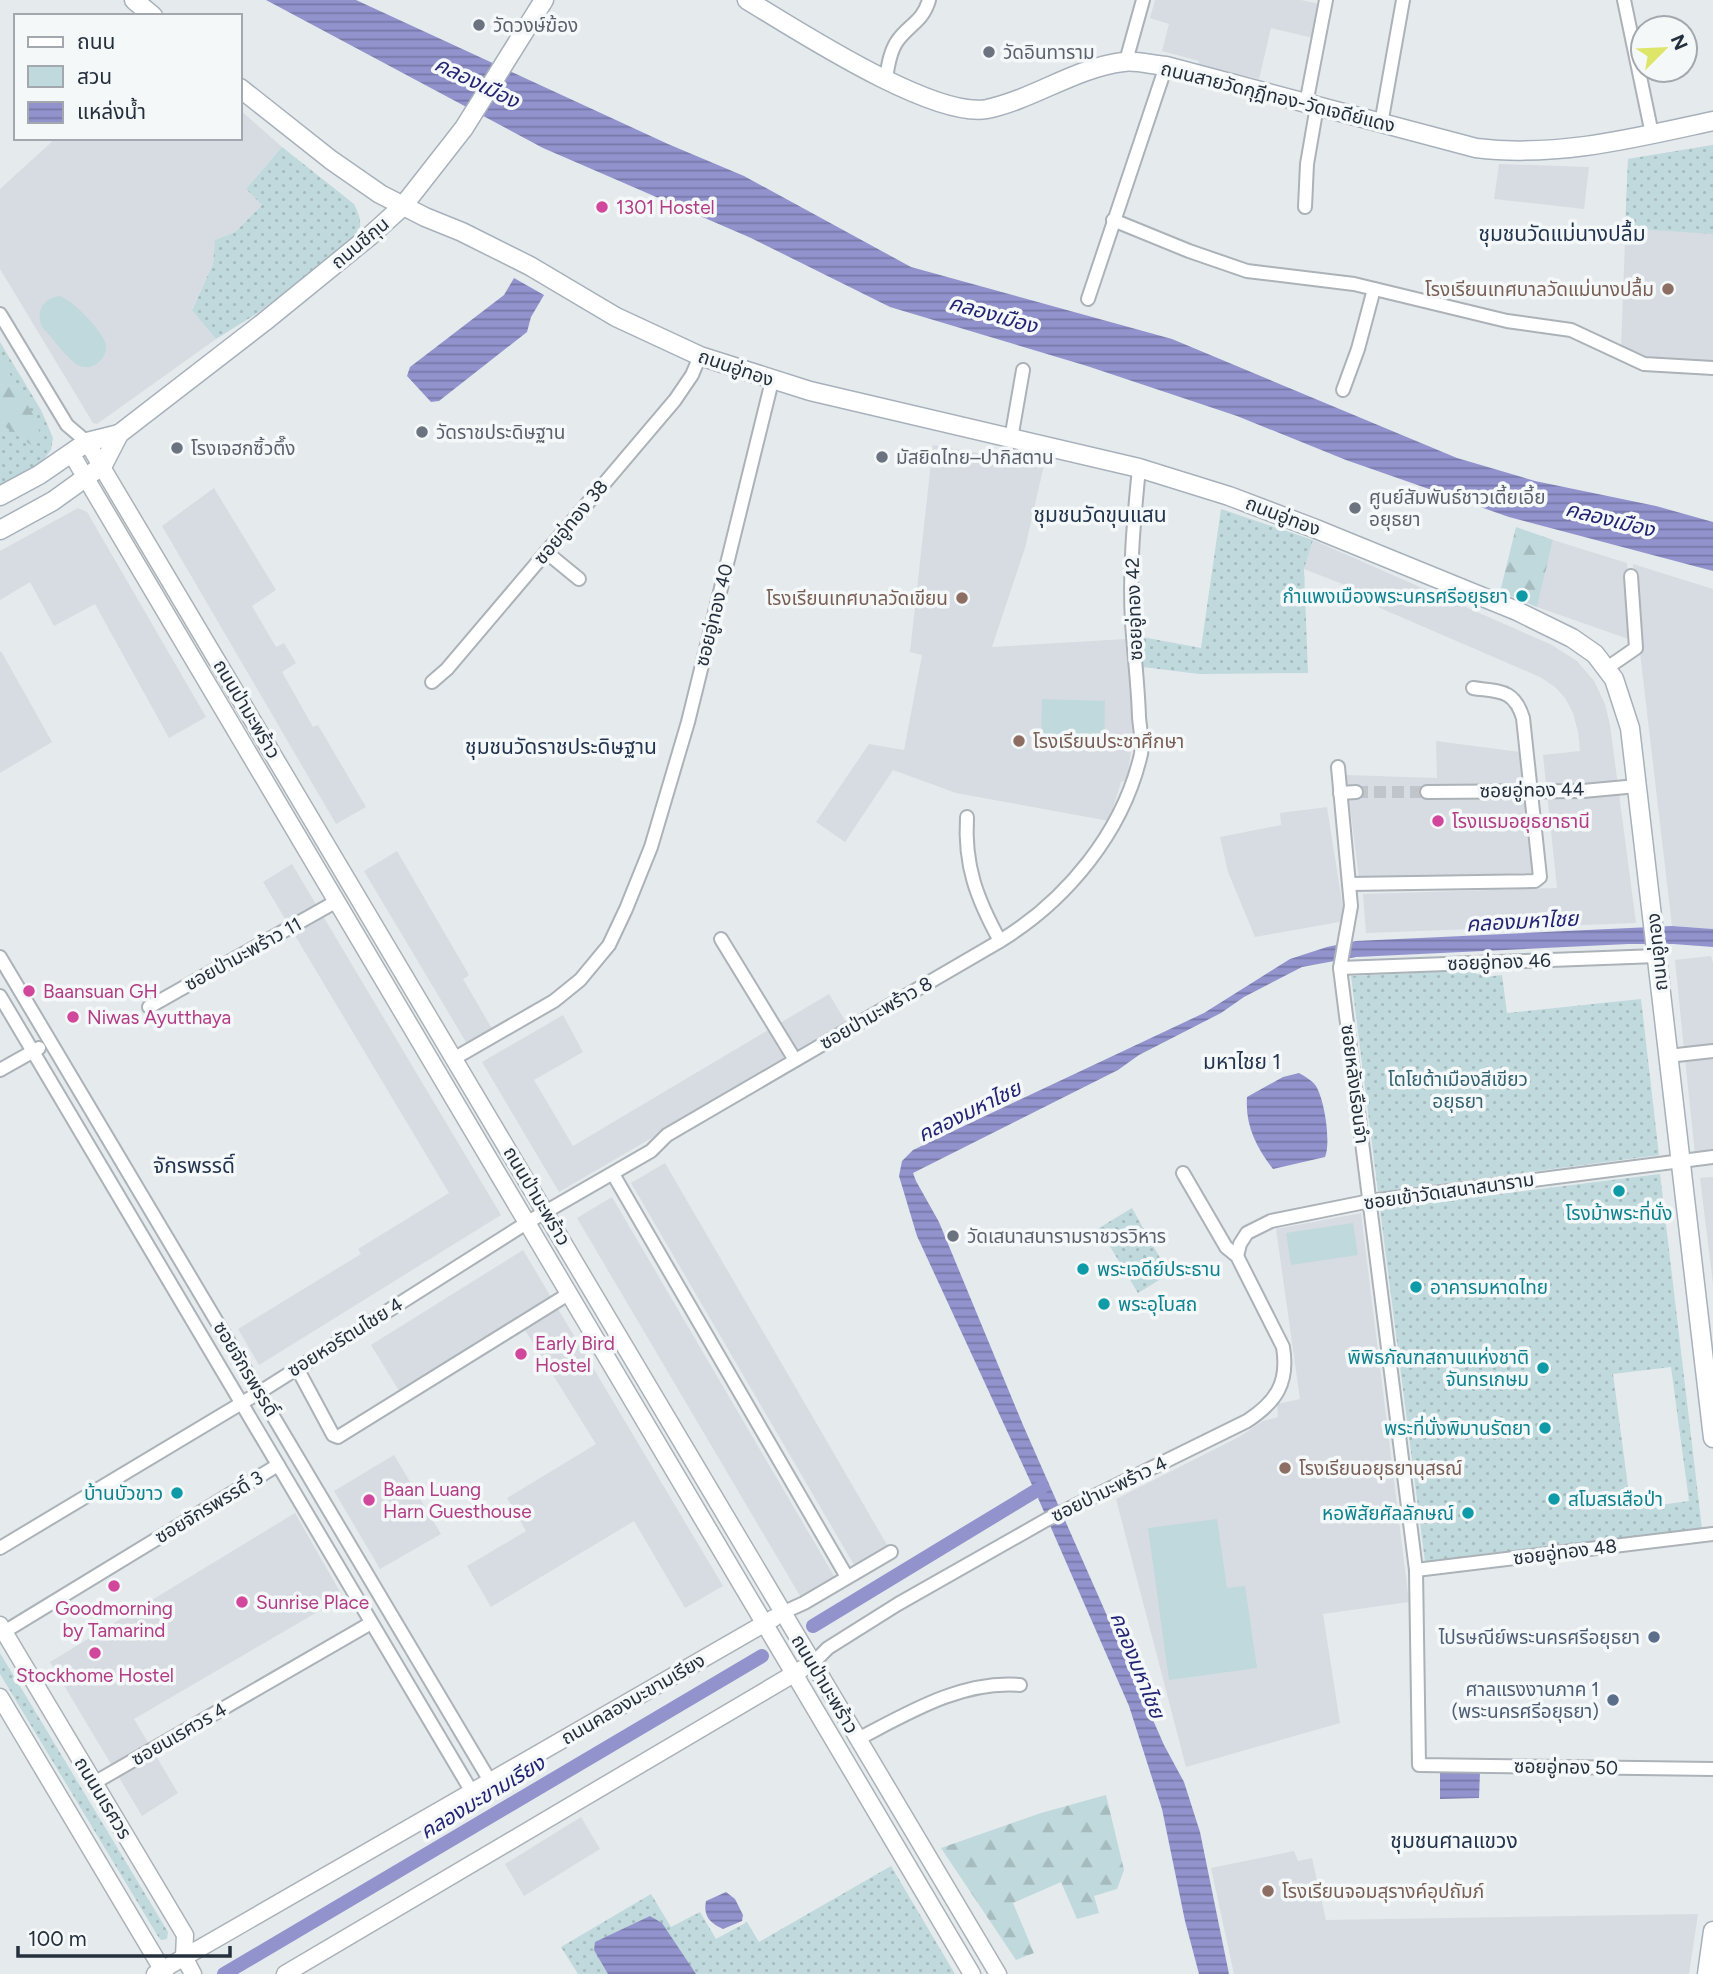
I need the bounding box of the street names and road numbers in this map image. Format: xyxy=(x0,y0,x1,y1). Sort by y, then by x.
street label: ถนนสายวัดกุฎีทอง-วัดเจดีย์แดง xyxy=(1158,57,1398,137)
street label: ถนนชีกุน xyxy=(326,212,394,274)
street label: ถนนอู่ทอง xyxy=(695,344,777,393)
street label: ซอยอู่ทอง 38 xyxy=(529,475,614,570)
street label: ถนนอู่ทอง xyxy=(1242,491,1324,542)
street label: ซอยอู่ทอง 42 xyxy=(1121,557,1148,661)
street label: ซอยอู่ทอง 40 xyxy=(690,561,739,669)
street label: ถนนป่ามะพร้าว xyxy=(208,655,286,763)
street label: ซอยอู่ทอง 44 xyxy=(1479,778,1585,803)
street label: ซอยป่ามะพร้าว 11 xyxy=(181,912,305,996)
street label: ถนนอู่ทอง xyxy=(1641,912,1674,992)
street label: ซอยอู่ทอง 46 xyxy=(1447,949,1551,976)
street label: ซอยป่ามะพร้าว 8 xyxy=(816,972,936,1054)
street label: ซอยหลังเรือนจำ xyxy=(1336,1023,1374,1145)
street label: ถนนป่ามะพร้าว xyxy=(498,1142,576,1250)
street label: ซอยเข้าวัดเสนาสนาราม xyxy=(1362,1168,1536,1214)
street label: ซอยหอรัตนไชย 4 xyxy=(283,1292,407,1382)
street label: ซอยจักรพรรดิ์ xyxy=(209,1317,283,1421)
street label: ซอยป่ามะพร้าว 4 xyxy=(1047,1451,1171,1527)
street label: ซอยจักรพรรดิ์ 3 xyxy=(151,1466,267,1548)
street label: ซอยอู่ทอง 48 xyxy=(1512,1534,1618,1571)
street label: ถนนป่ามะพร้าว xyxy=(786,1630,864,1738)
street label: ถนนคลองมะขามเรียง xyxy=(557,1648,709,1750)
street label: ซอยนเรศวร 4 xyxy=(127,1697,231,1770)
street label: ถนนนเรศวร xyxy=(70,1753,136,1843)
street label: ซอยอู่ทอง 50 xyxy=(1514,1755,1618,1780)

